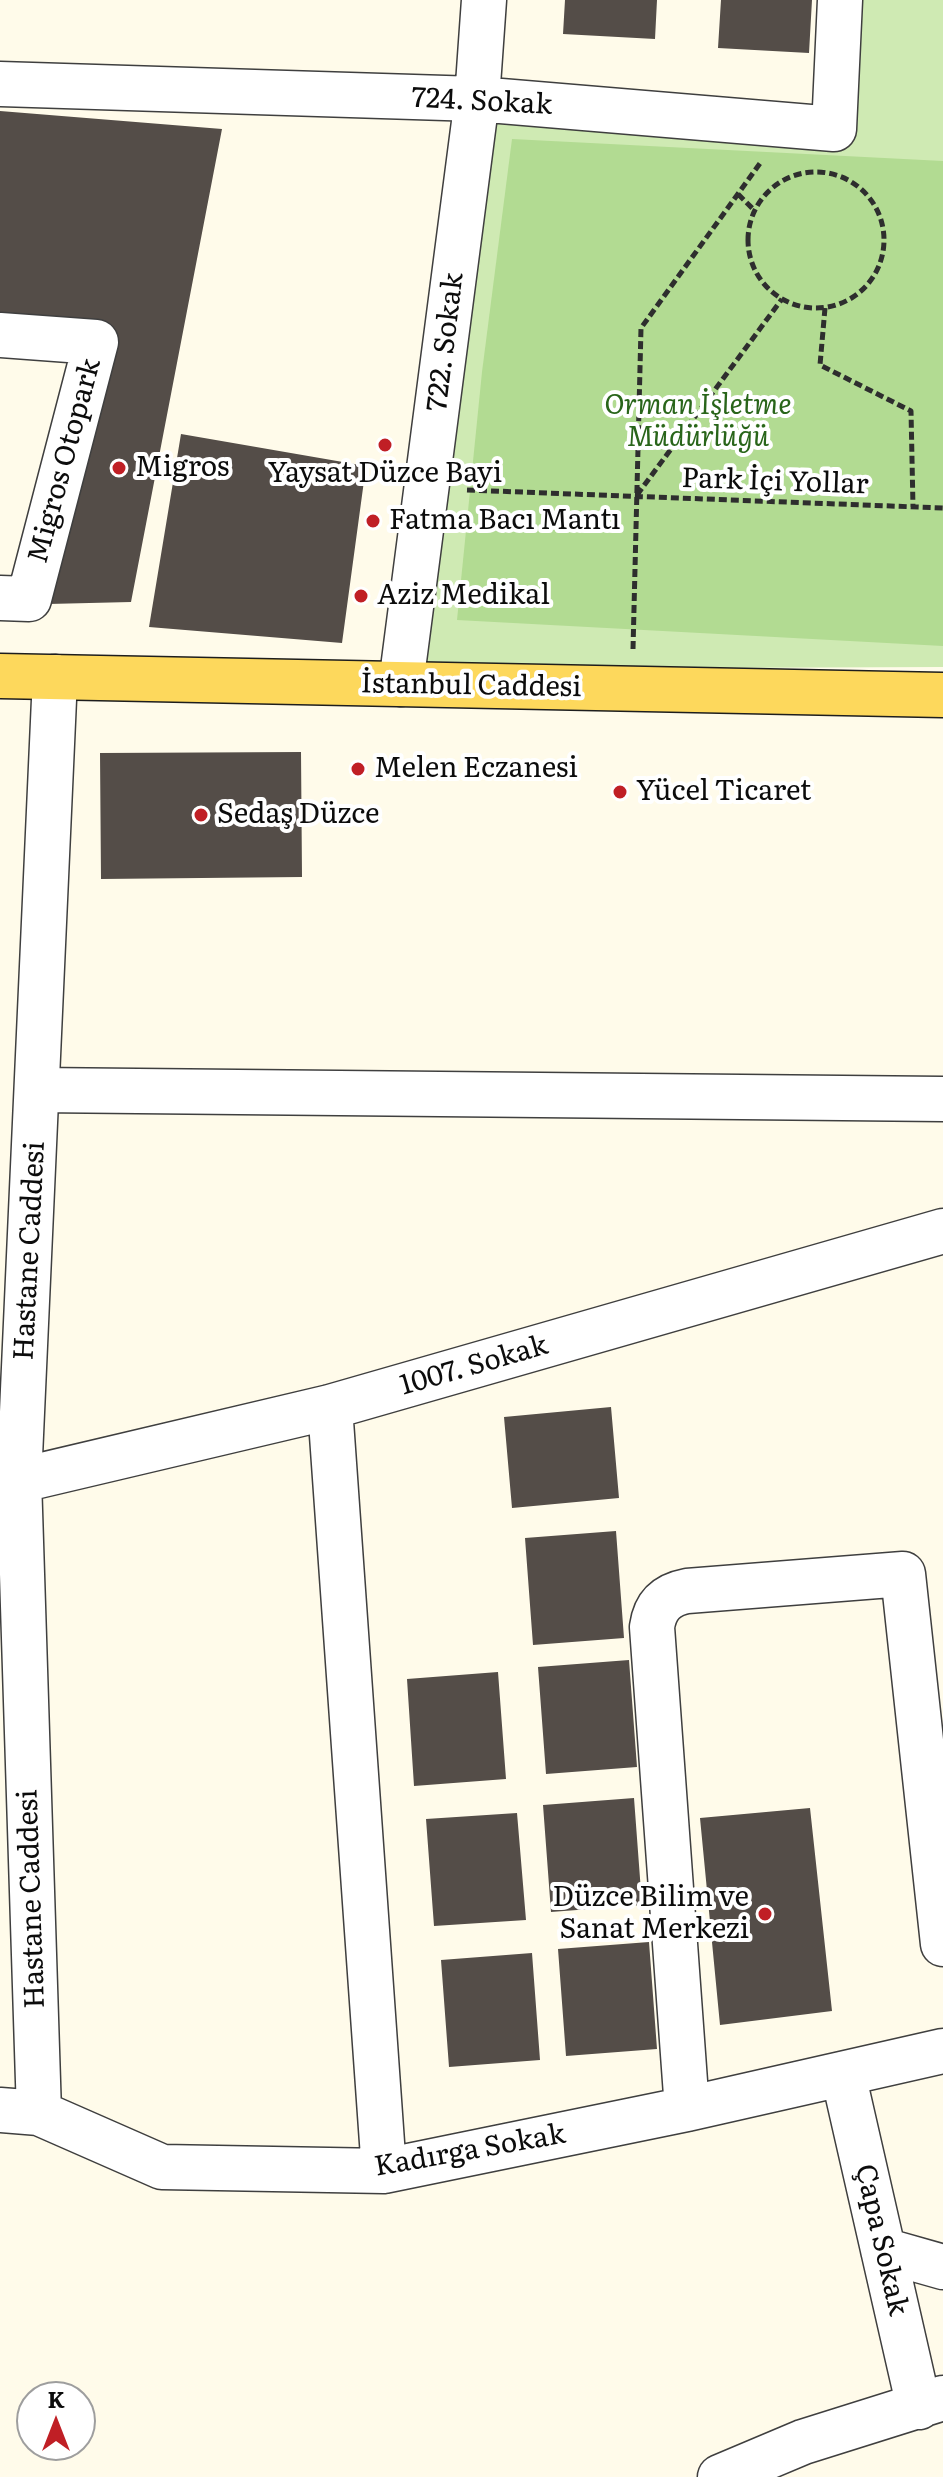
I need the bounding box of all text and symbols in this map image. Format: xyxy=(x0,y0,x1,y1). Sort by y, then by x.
street label: 724. Sokak xyxy=(411,82,553,122)
street label: 722. Sokak xyxy=(421,271,471,413)
street label: Migros Otopark xyxy=(22,355,108,567)
park label: Orman İşletme Müdürlüğü xyxy=(604,389,792,455)
marker: Yaysat Düzce Bayi xyxy=(376,436,394,454)
place label: Migros xyxy=(135,451,229,485)
place label: Yaysat Düzce Bayi xyxy=(268,457,502,491)
marker: Migros xyxy=(110,459,128,477)
street label: Park İçi Yollar xyxy=(681,462,869,502)
place label: Fatma Bacı Mantı xyxy=(389,504,620,538)
marker: Fatma Bacı Mantı xyxy=(364,512,382,530)
place label: Aziz Medikal xyxy=(377,579,550,613)
marker: Aziz Medikal xyxy=(352,587,370,605)
street label: İstanbul Caddesi xyxy=(360,667,582,705)
place label: Melen Eczanesi xyxy=(374,752,578,786)
marker: Melen Eczanesi xyxy=(349,760,367,778)
place label: Yücel Ticaret xyxy=(636,775,811,809)
marker: Yücel Ticaret xyxy=(611,783,629,801)
place label: Sedaş Düzce xyxy=(217,798,380,832)
marker: Sedaş Düzce xyxy=(192,806,210,824)
street label: Hastane Caddesi xyxy=(7,1141,53,1361)
street label: 1007. Sokak xyxy=(396,1329,552,1403)
street label: Hastane Caddesi xyxy=(11,1789,53,2009)
place label: Düzce Bilim ve Sanat Merkezi xyxy=(553,1881,749,1947)
marker: Düzce Bilim ve Sanat Merkezi xyxy=(756,1905,774,1923)
street label: Kadırga Sokak xyxy=(372,2118,568,2184)
street label: Çapa Sokak xyxy=(847,2161,915,2319)
north arrow xyxy=(16,2381,96,2461)
text: K xyxy=(47,2382,65,2415)

